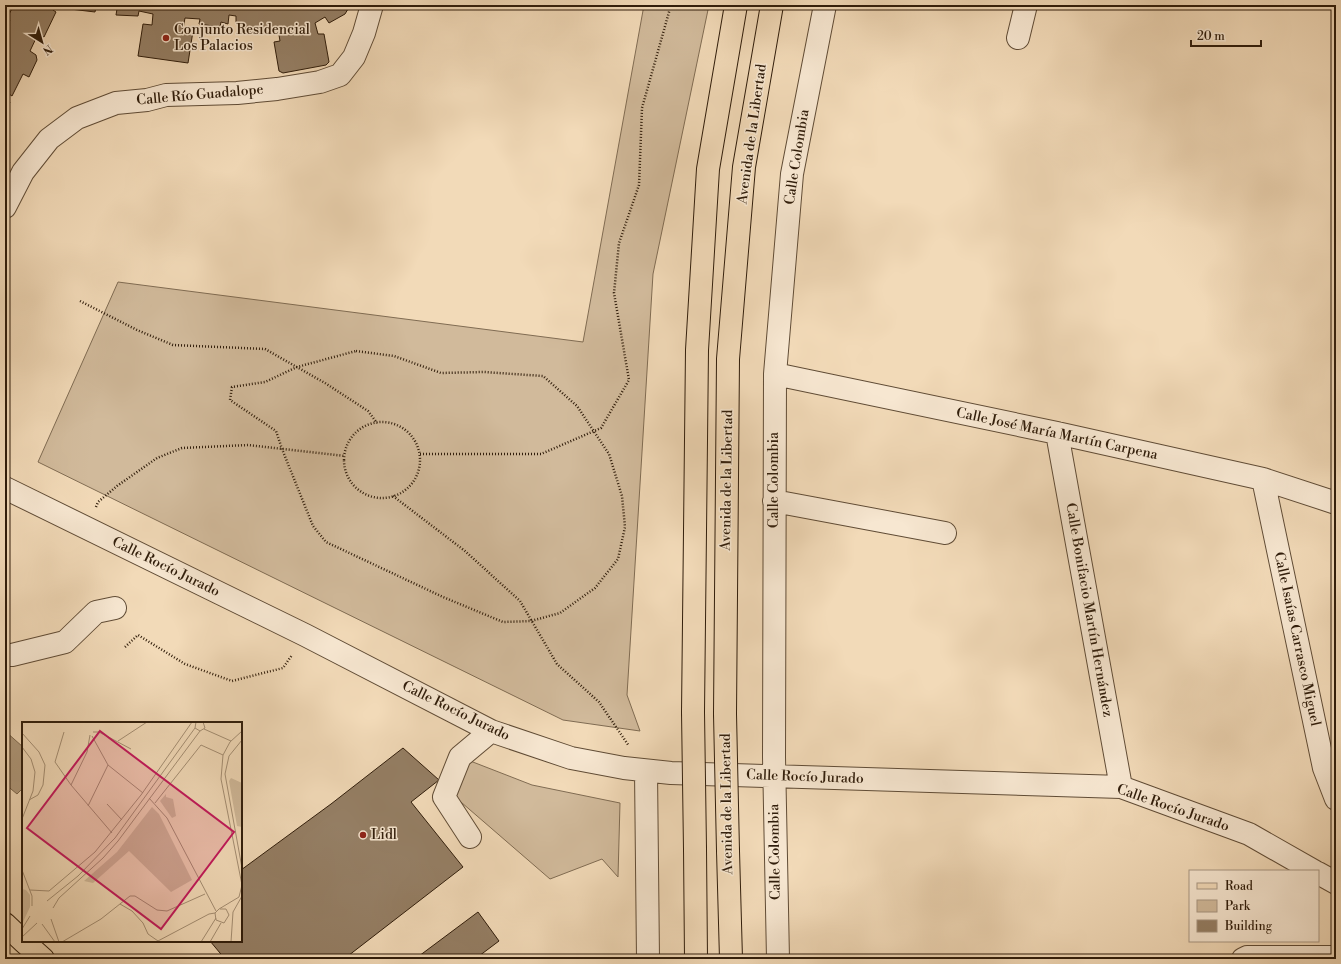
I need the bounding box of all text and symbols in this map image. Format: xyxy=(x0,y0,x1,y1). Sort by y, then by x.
place label: Conjunto Residencial Los Palacios xyxy=(174,21,310,55)
north arrow xyxy=(22,22,62,62)
scale bar xyxy=(1191,22,1261,48)
text: 20 m xyxy=(1197,29,1225,44)
marker: Conjunto Residencial Los Palacios xyxy=(161,33,171,43)
text: N xyxy=(39,41,55,58)
street label: Avenida de la Libertad xyxy=(733,63,771,206)
street label: Calle Río Guadalope xyxy=(136,80,264,110)
street label: Calle Colombia xyxy=(781,107,814,206)
street label: Calle José María Martín Carpena xyxy=(955,404,1160,464)
street label: Avenida de la Libertad xyxy=(717,409,737,552)
street label: Calle Colombia xyxy=(765,431,783,528)
street label: Calle Bonifacio Martín Hernández xyxy=(1061,502,1117,719)
street label: Calle Rocío Jurado xyxy=(109,533,223,601)
street label: Calle Isaías Carrasco Miguel xyxy=(1270,550,1324,728)
street label: Calle Rocío Jurado xyxy=(399,677,513,745)
inset map xyxy=(22,722,242,942)
street label: Avenida de la Libertad xyxy=(717,733,737,876)
street label: Calle Rocío Jurado xyxy=(746,766,864,788)
street label: Calle Rocío Jurado xyxy=(1114,780,1232,836)
street label: Calle Colombia xyxy=(765,803,785,900)
place label: Lidl xyxy=(371,826,397,844)
marker: Lidl xyxy=(358,830,368,840)
legend xyxy=(1189,870,1319,942)
text: Road xyxy=(1225,879,1253,894)
text: Park xyxy=(1225,899,1251,914)
text: Building xyxy=(1224,919,1273,934)

